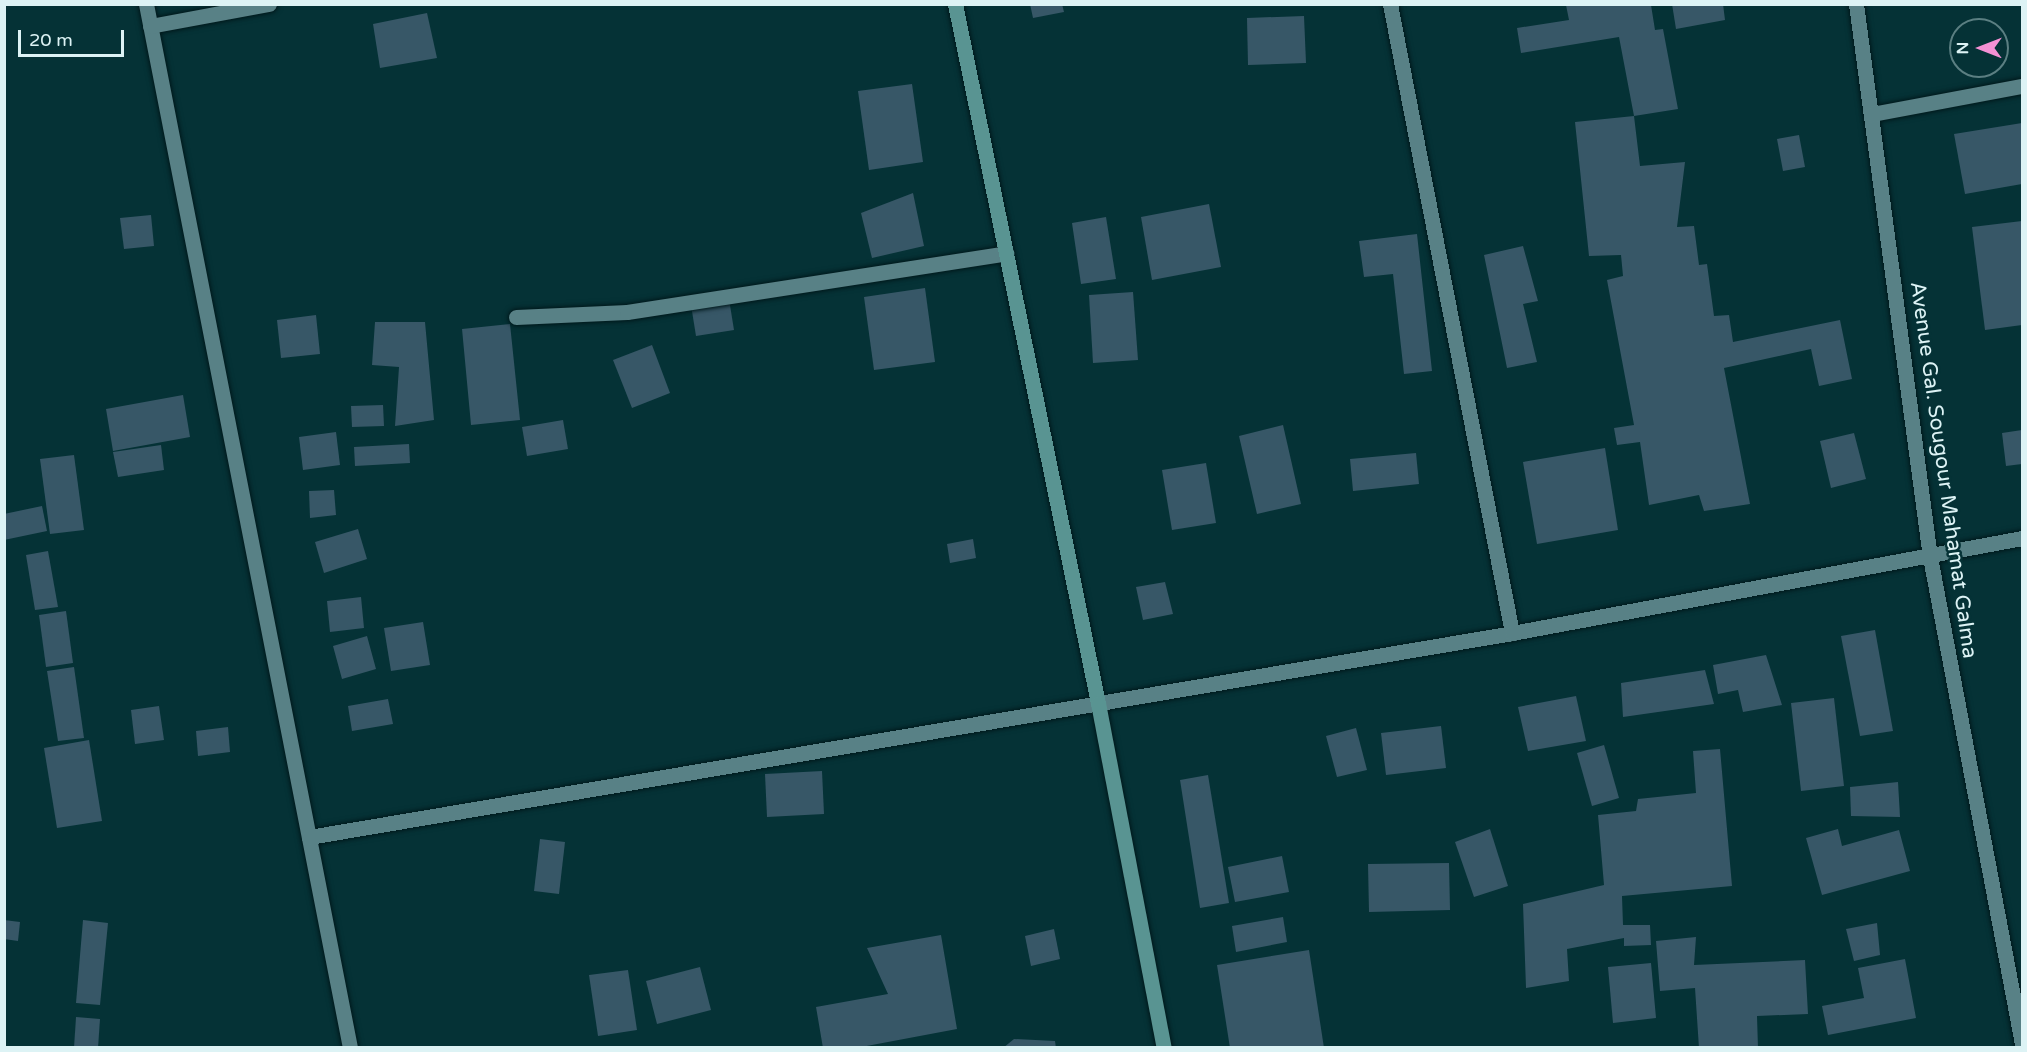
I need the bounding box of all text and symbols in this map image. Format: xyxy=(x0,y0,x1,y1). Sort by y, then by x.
scale bar xyxy=(21,18,128,56)
north arrow xyxy=(1949,18,2009,78)
text: 20 m xyxy=(29,29,73,51)
text: N xyxy=(1953,42,1973,54)
street label: Avenue Gal. Sougour Mahamat Galma xyxy=(1904,280,1982,660)

